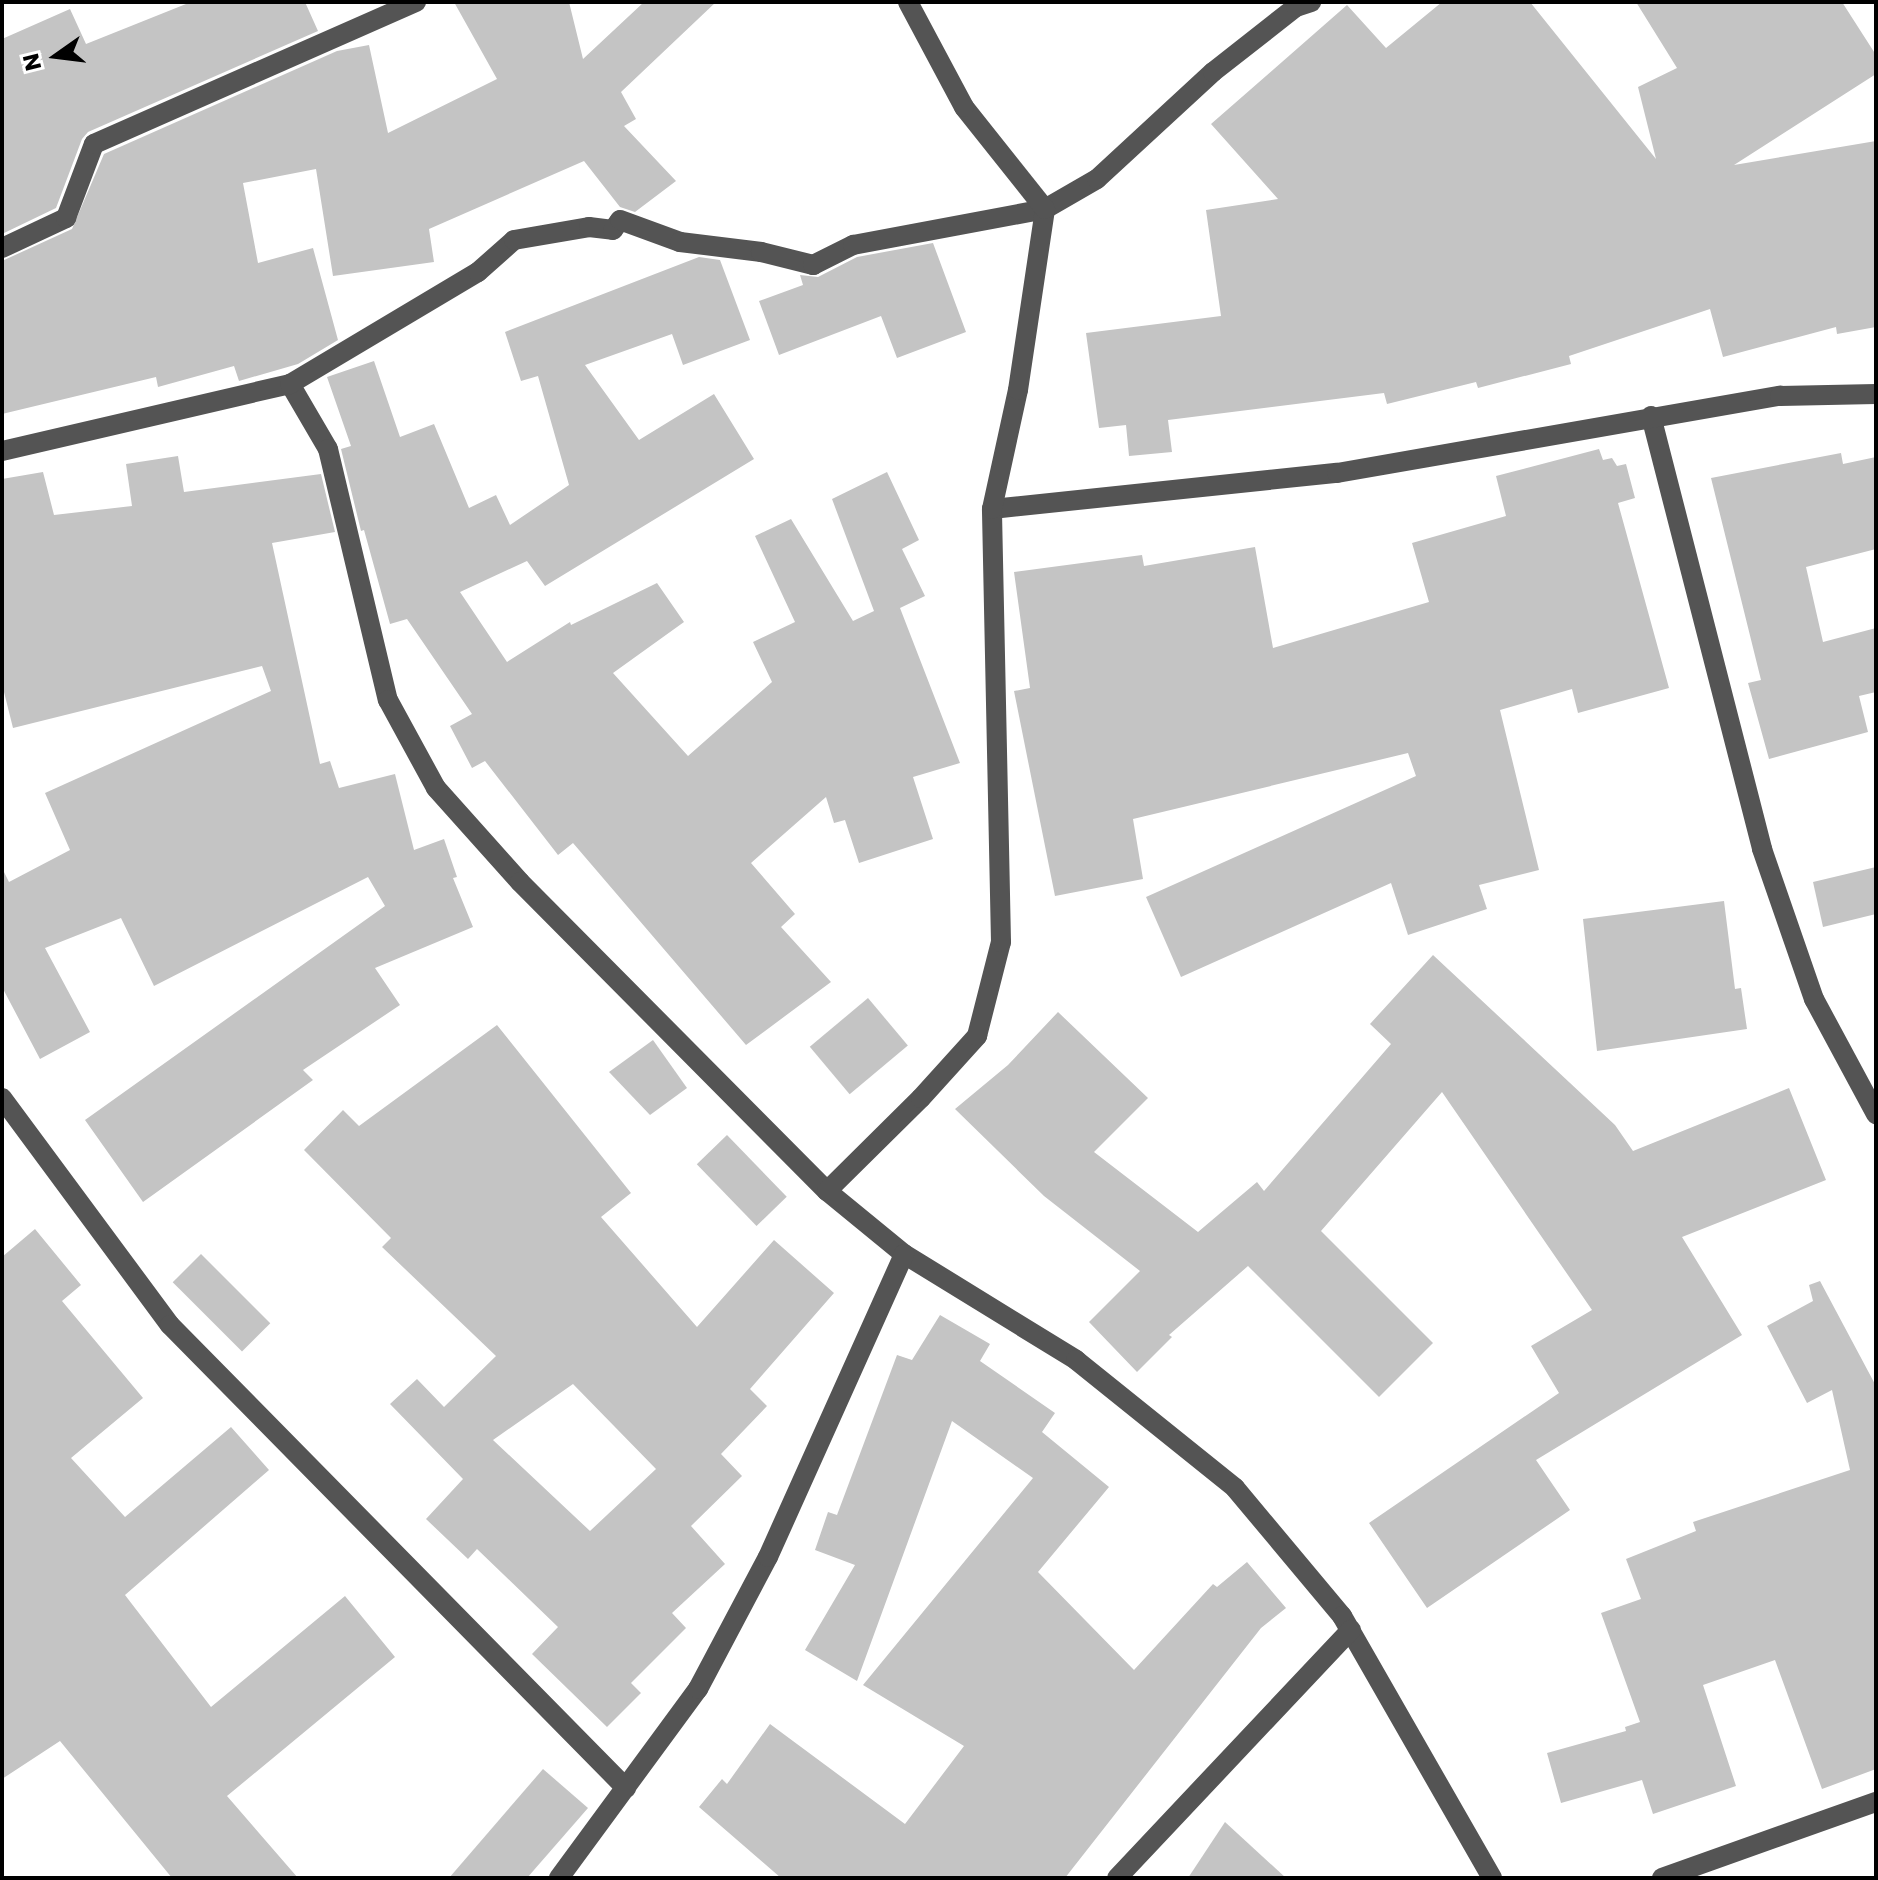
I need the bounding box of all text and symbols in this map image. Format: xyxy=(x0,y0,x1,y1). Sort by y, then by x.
north arrow xyxy=(16,16,96,96)
text: N xyxy=(15,50,49,74)

